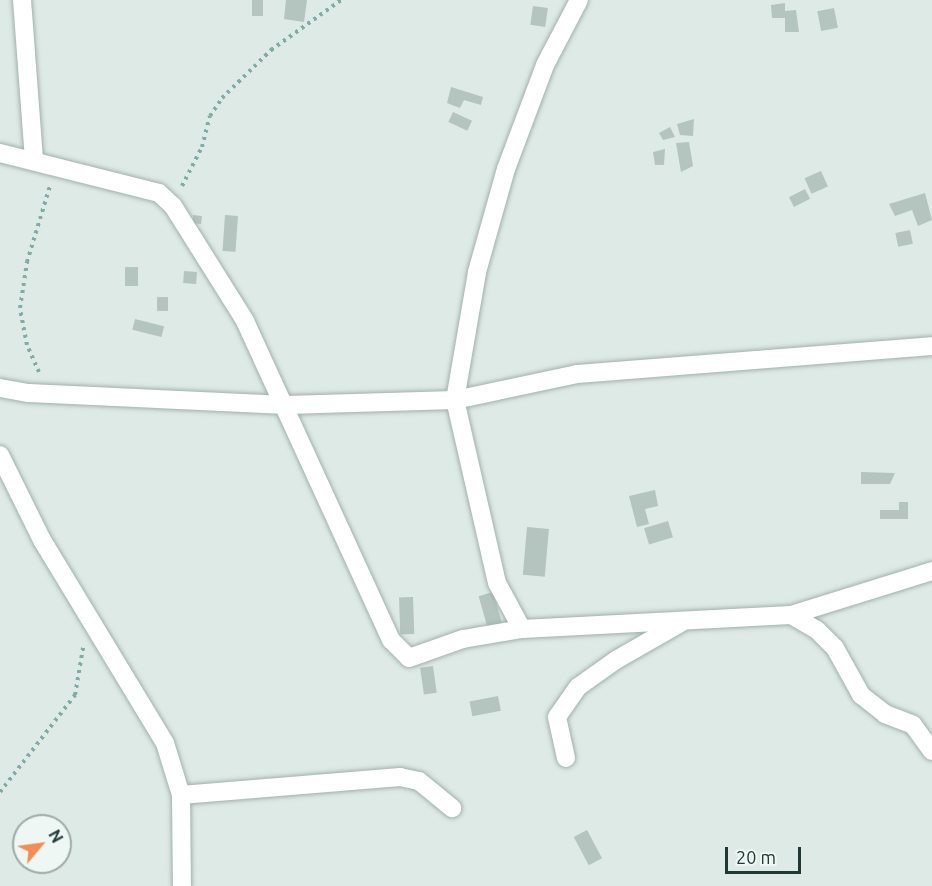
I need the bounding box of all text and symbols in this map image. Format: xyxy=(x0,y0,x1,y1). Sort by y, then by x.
north arrow xyxy=(12,814,72,874)
text: N xyxy=(45,827,67,846)
scale bar xyxy=(728,835,804,873)
text: 20 m xyxy=(736,847,776,867)

